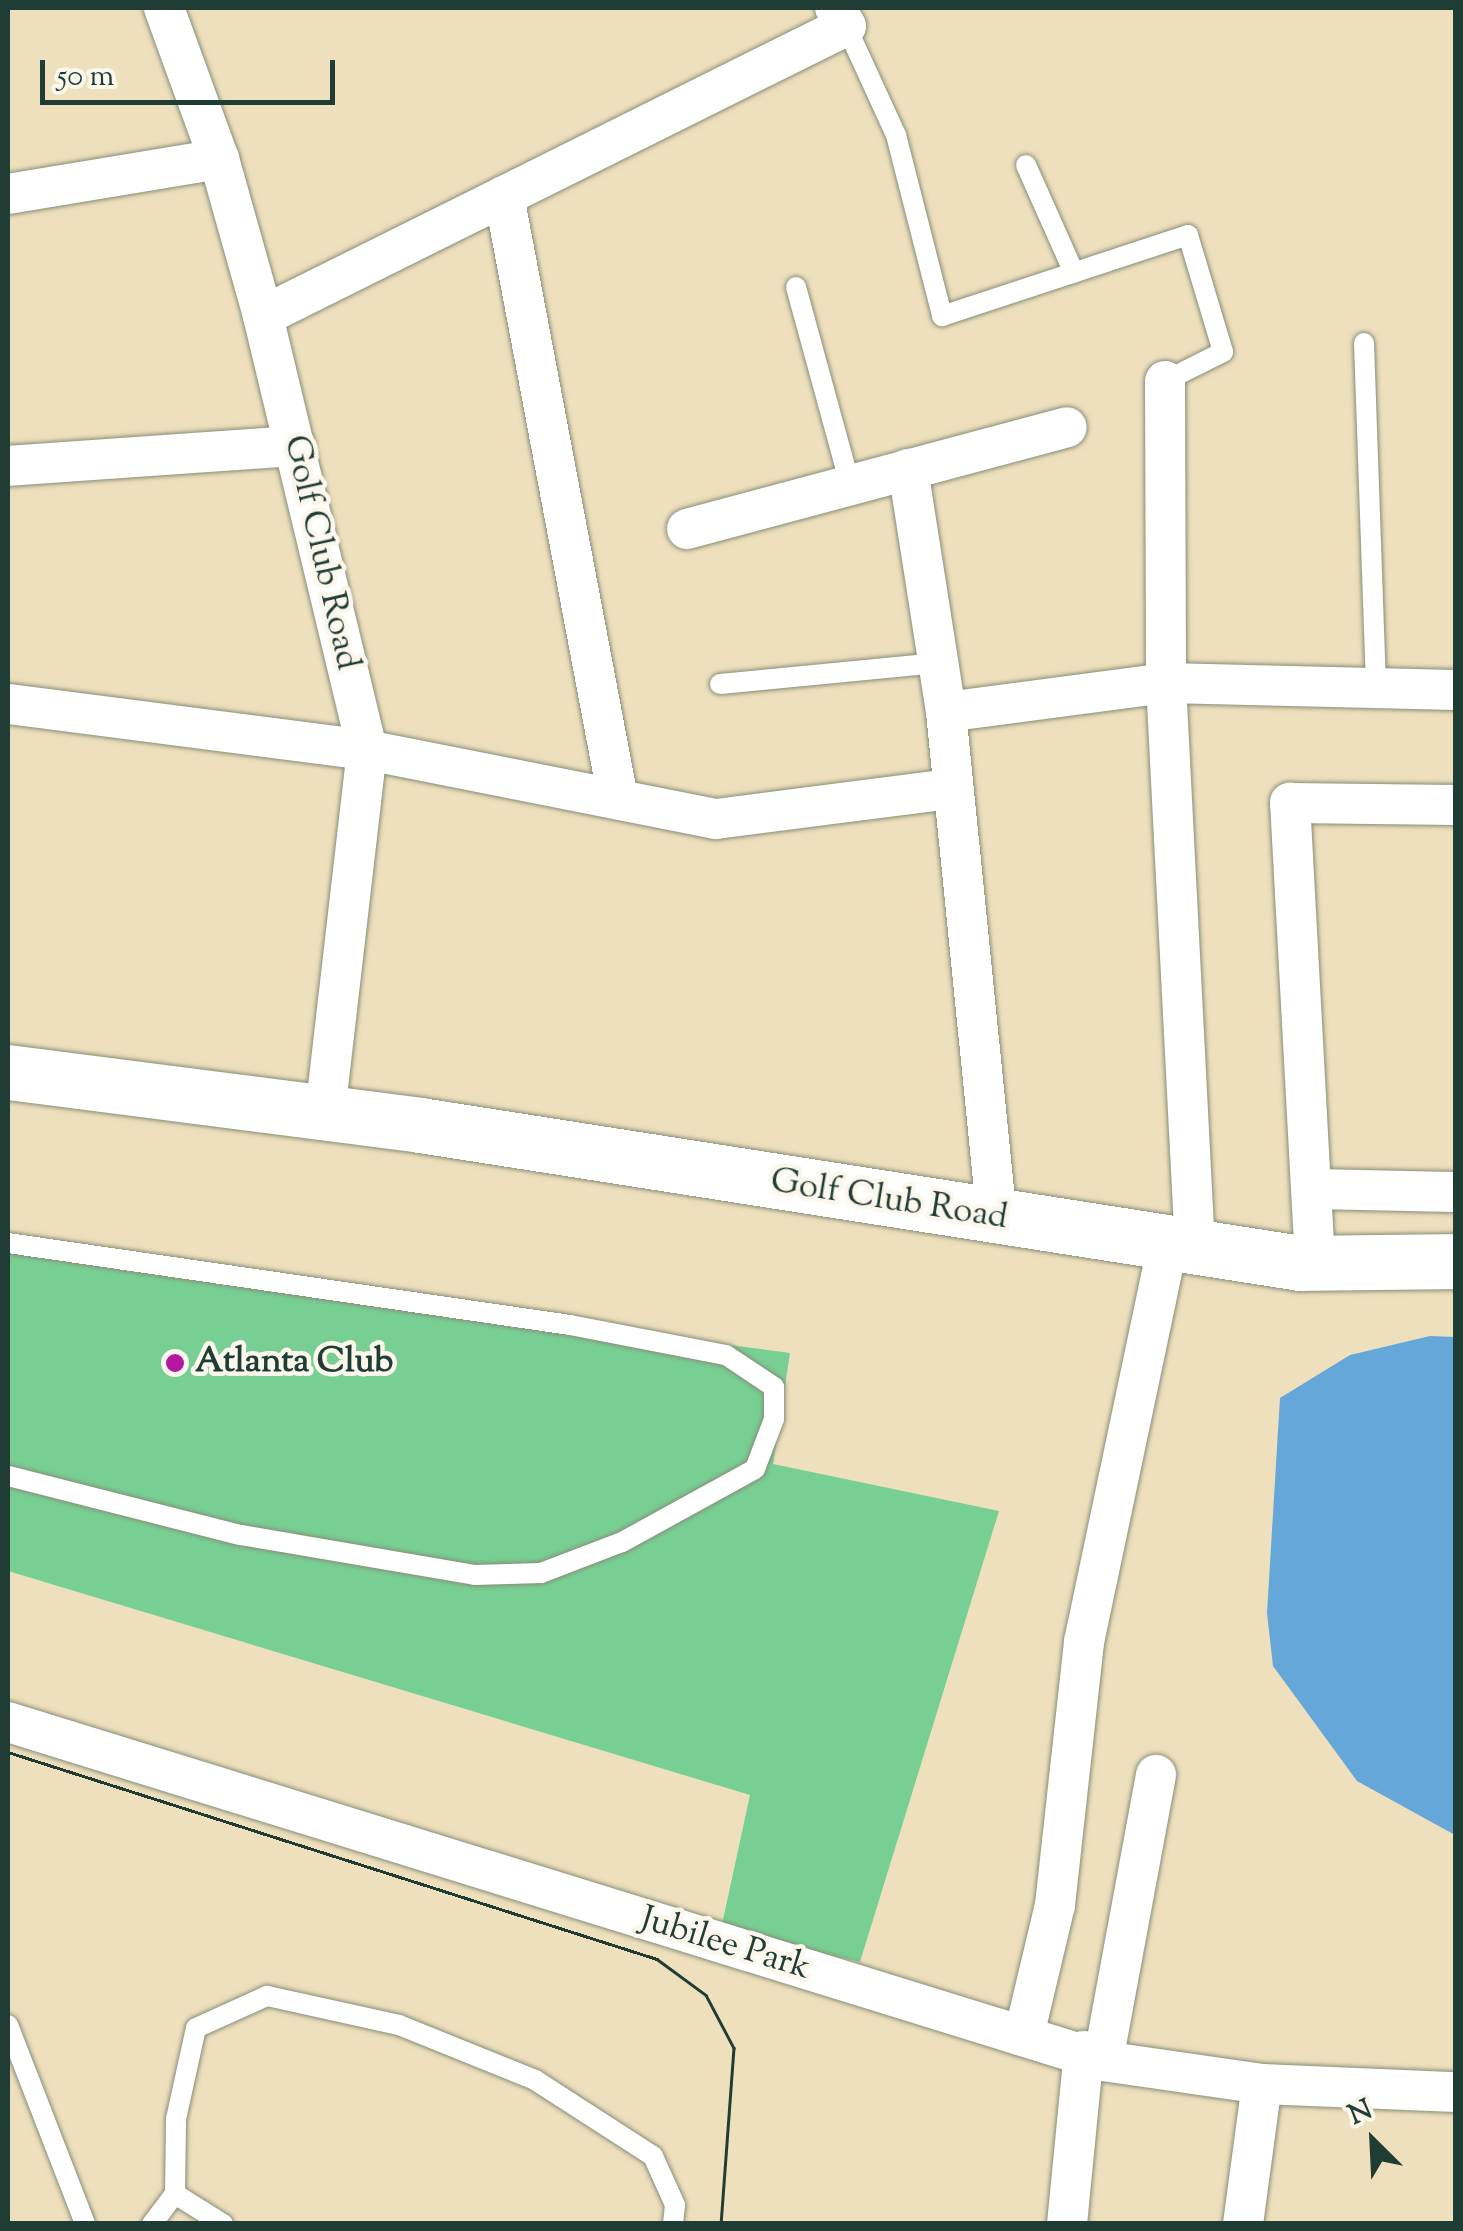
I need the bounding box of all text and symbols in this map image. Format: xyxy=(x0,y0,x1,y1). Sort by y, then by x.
scale bar xyxy=(45,40,340,102)
text: 50 m xyxy=(57,56,114,99)
street label: Golf Club Road xyxy=(273,432,367,674)
street label: Golf Club Road xyxy=(767,1162,1011,1240)
place label: Atlanta Club xyxy=(195,1342,393,1384)
marker: Atlanta Club xyxy=(164,1352,186,1374)
street label: Jubilee Park xyxy=(635,1899,815,1991)
north arrow xyxy=(1323,2091,1423,2191)
text: N xyxy=(1342,2091,1379,2136)

